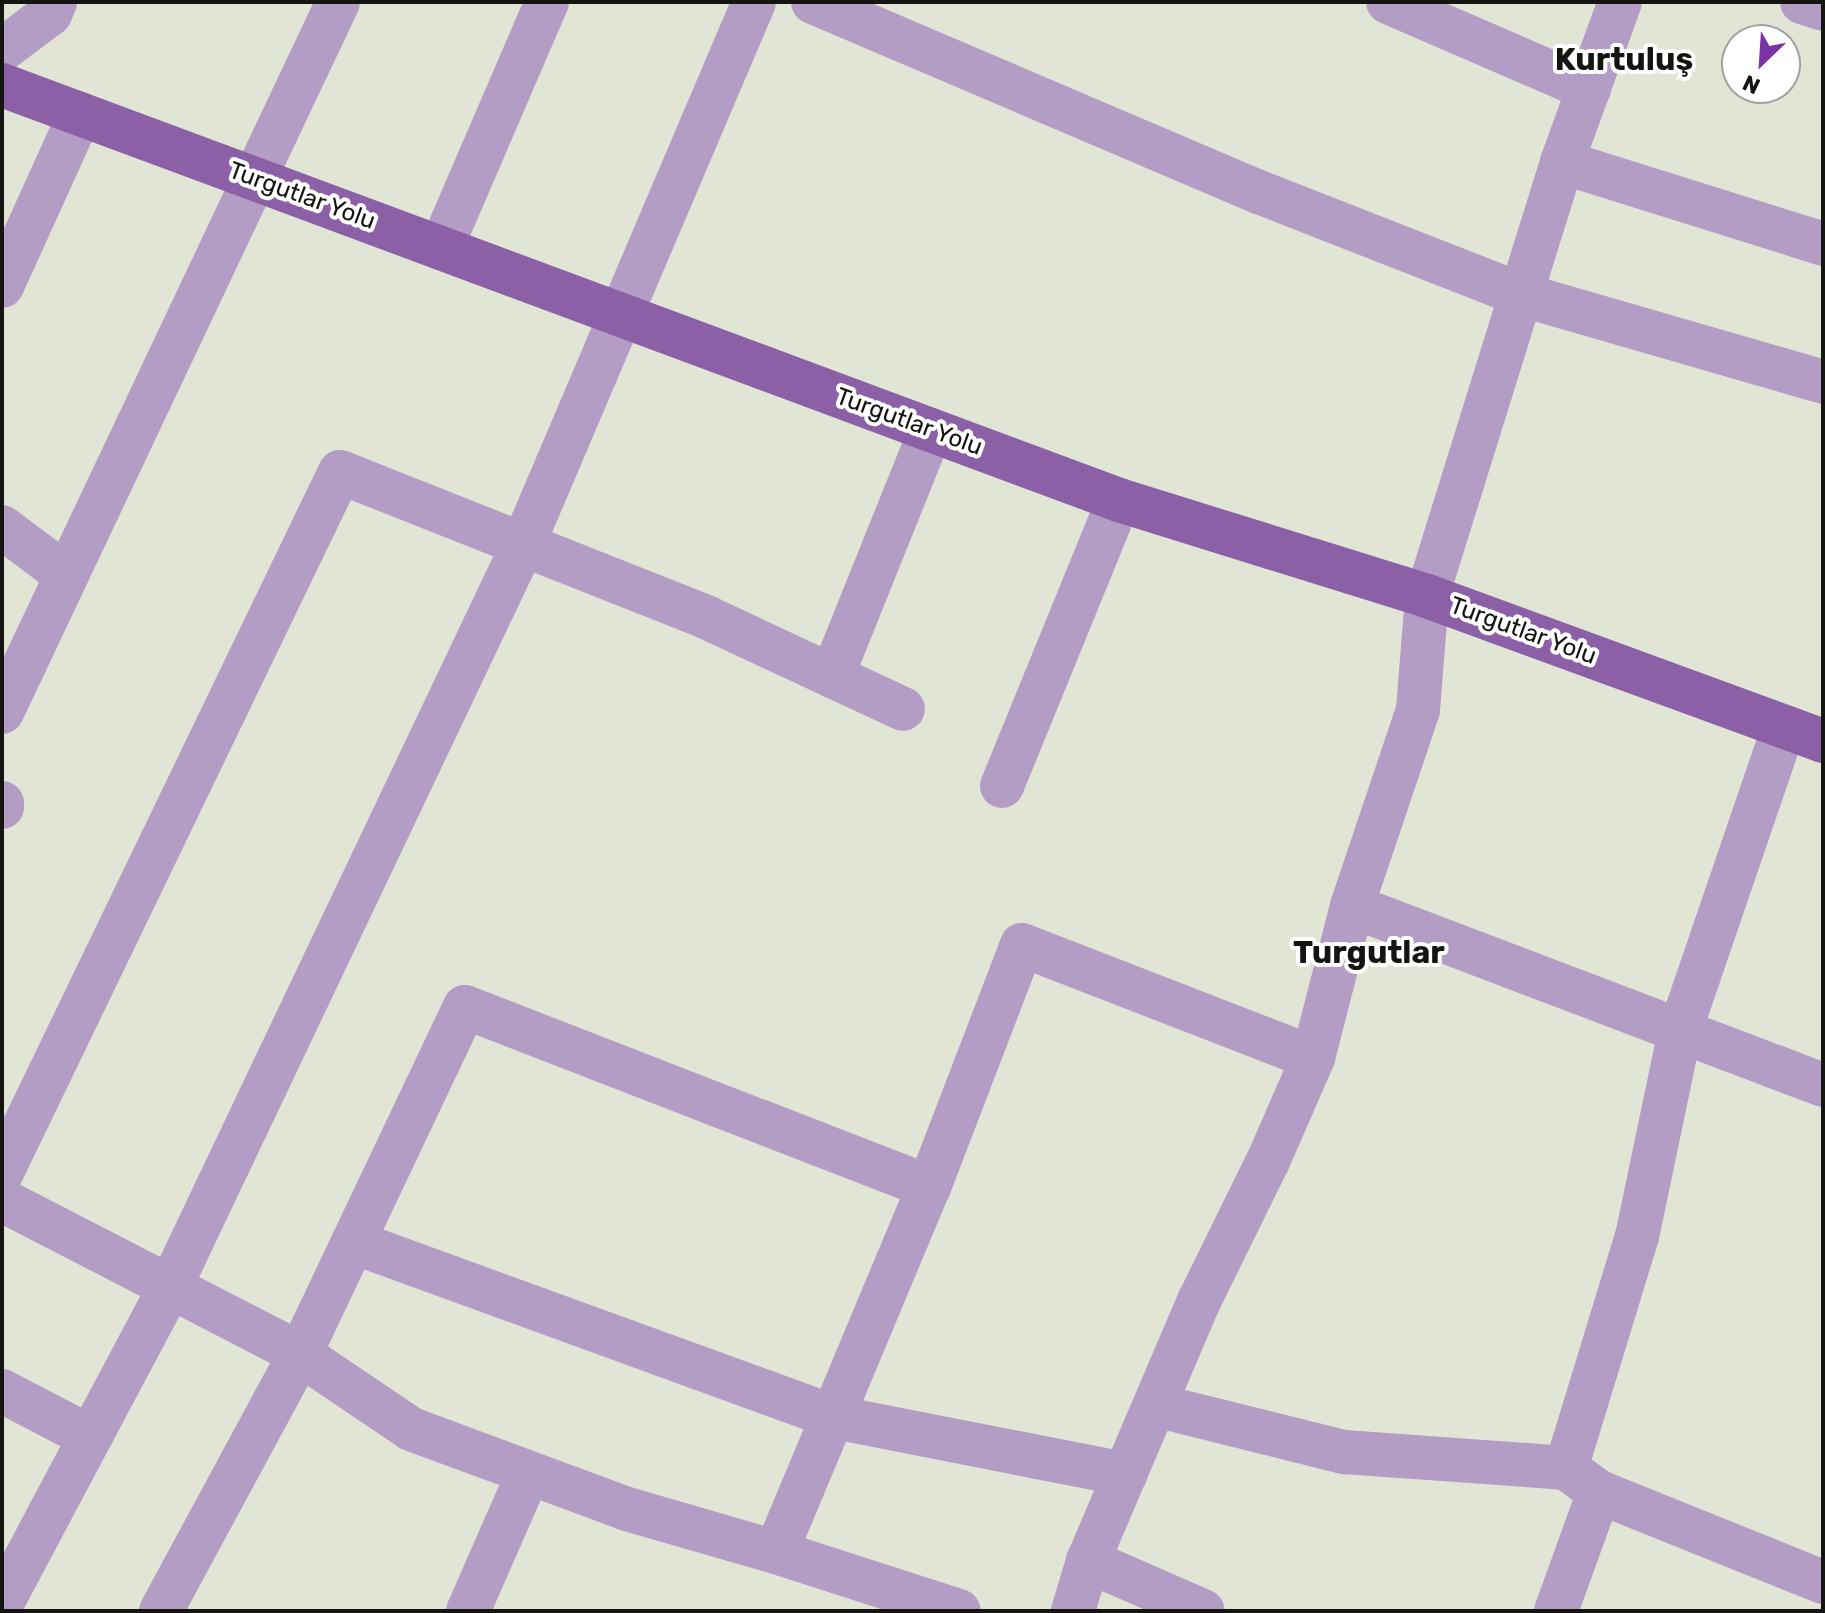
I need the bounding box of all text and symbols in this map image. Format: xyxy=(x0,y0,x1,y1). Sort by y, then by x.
north arrow xyxy=(1721,24,1801,104)
district label: Kurtuluş xyxy=(1555,40,1693,78)
text: N xyxy=(1739,69,1764,100)
street label: Turgutlar Yolu xyxy=(224,156,380,236)
street label: Turgutlar Yolu xyxy=(831,382,987,462)
street label: Turgutlar Yolu xyxy=(1445,591,1601,671)
district label: Turgutlar xyxy=(1293,933,1445,971)

